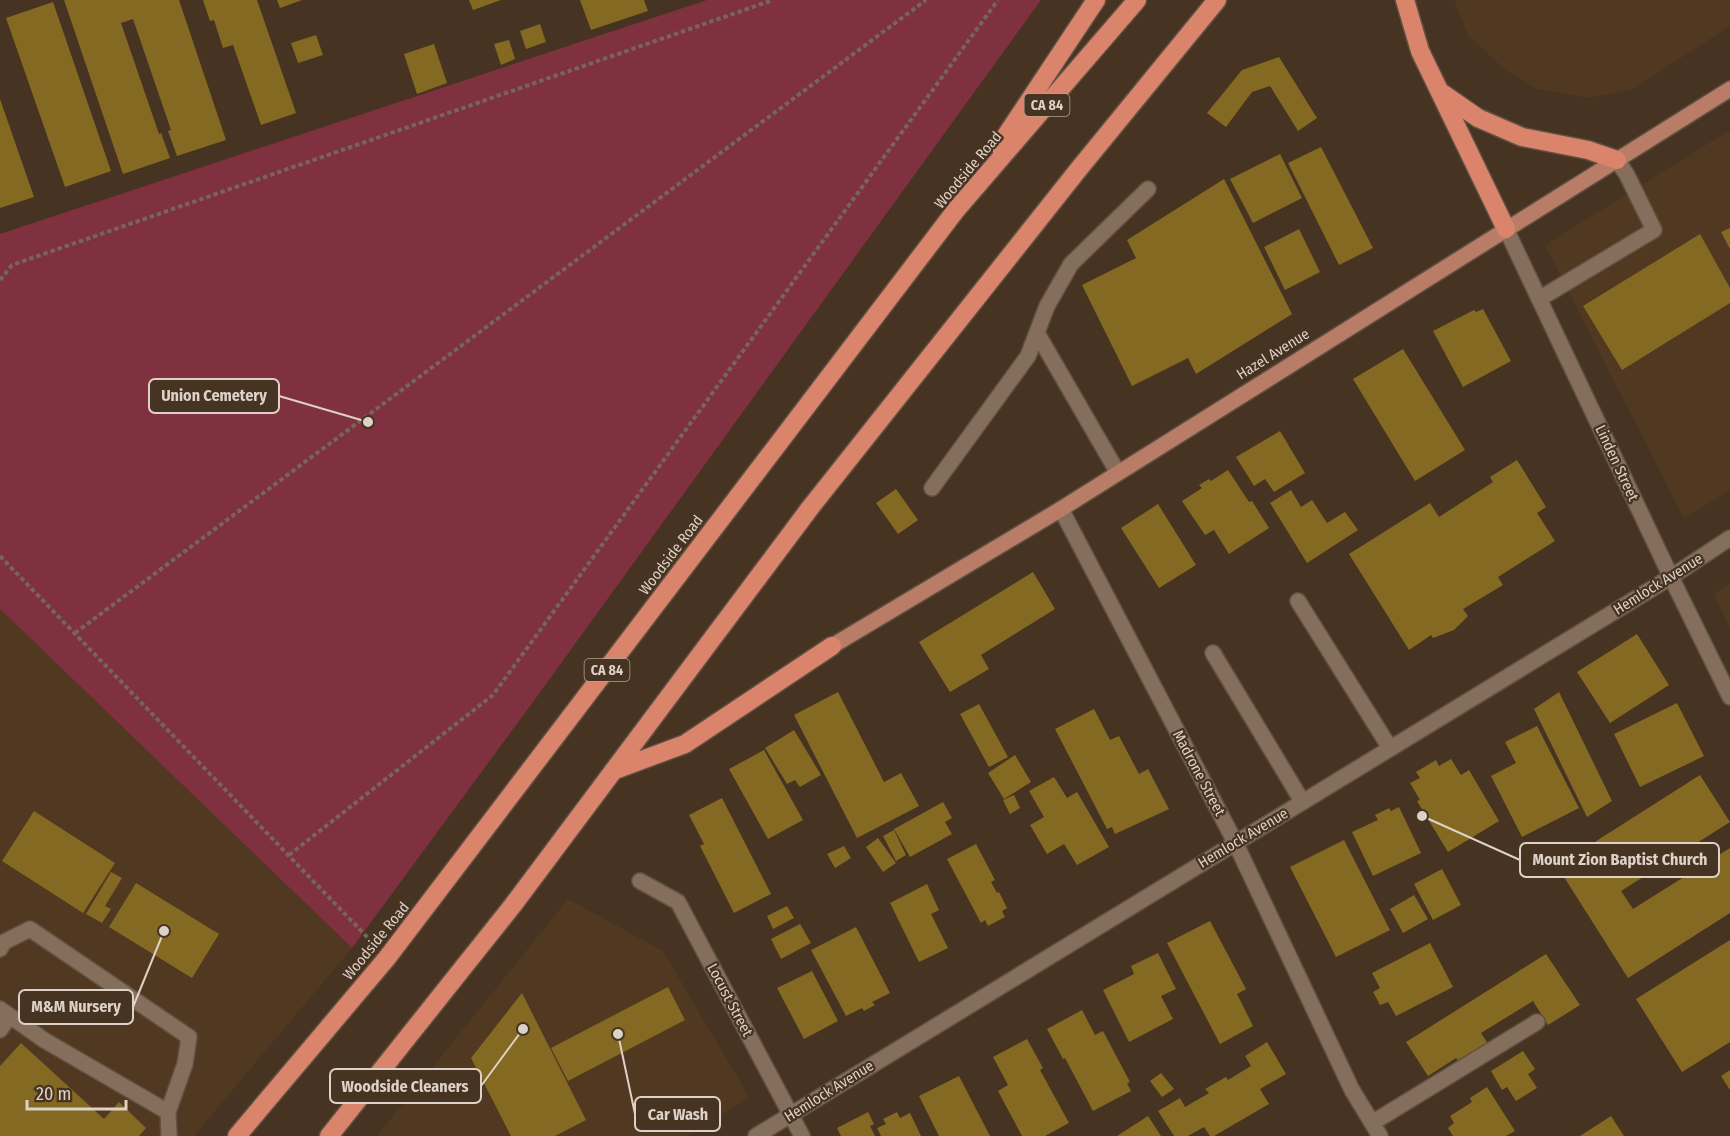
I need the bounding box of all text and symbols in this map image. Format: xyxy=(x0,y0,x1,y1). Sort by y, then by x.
road number: CA 84 xyxy=(1024,94,1070,116)
street label: Woodside Road xyxy=(931,128,1005,212)
street label: Hazel Avenue xyxy=(1233,325,1313,383)
callout: Union Cemetery xyxy=(149,379,279,413)
text: Union Cemetery xyxy=(161,386,267,405)
street label: Linden Street xyxy=(1591,422,1643,504)
street label: Woodside Road xyxy=(635,512,707,598)
street label: Hemlock Avenue xyxy=(1610,549,1706,619)
road number: CA 84 xyxy=(584,659,630,681)
street label: Madrone Street xyxy=(1169,727,1229,819)
street label: Hemlock Avenue xyxy=(1195,804,1291,872)
callout: Mount Zion Baptist Church xyxy=(1520,843,1719,877)
text: Mount Zion Baptist Church xyxy=(1533,850,1708,869)
street label: Woodside Road xyxy=(339,898,413,984)
street label: Locust Street xyxy=(703,960,757,1040)
callout: M&M Nursery xyxy=(19,990,133,1024)
text: M&M Nursery xyxy=(31,997,121,1016)
street label: Hemlock Avenue xyxy=(781,1056,877,1126)
callout: Woodside Cleaners xyxy=(330,1069,481,1103)
scale bar xyxy=(27,1073,126,1111)
text: Woodside Cleaners xyxy=(342,1077,468,1096)
text: 20 m xyxy=(36,1083,71,1105)
callout: Car Wash xyxy=(635,1097,720,1131)
text: Car Wash xyxy=(648,1105,708,1124)

